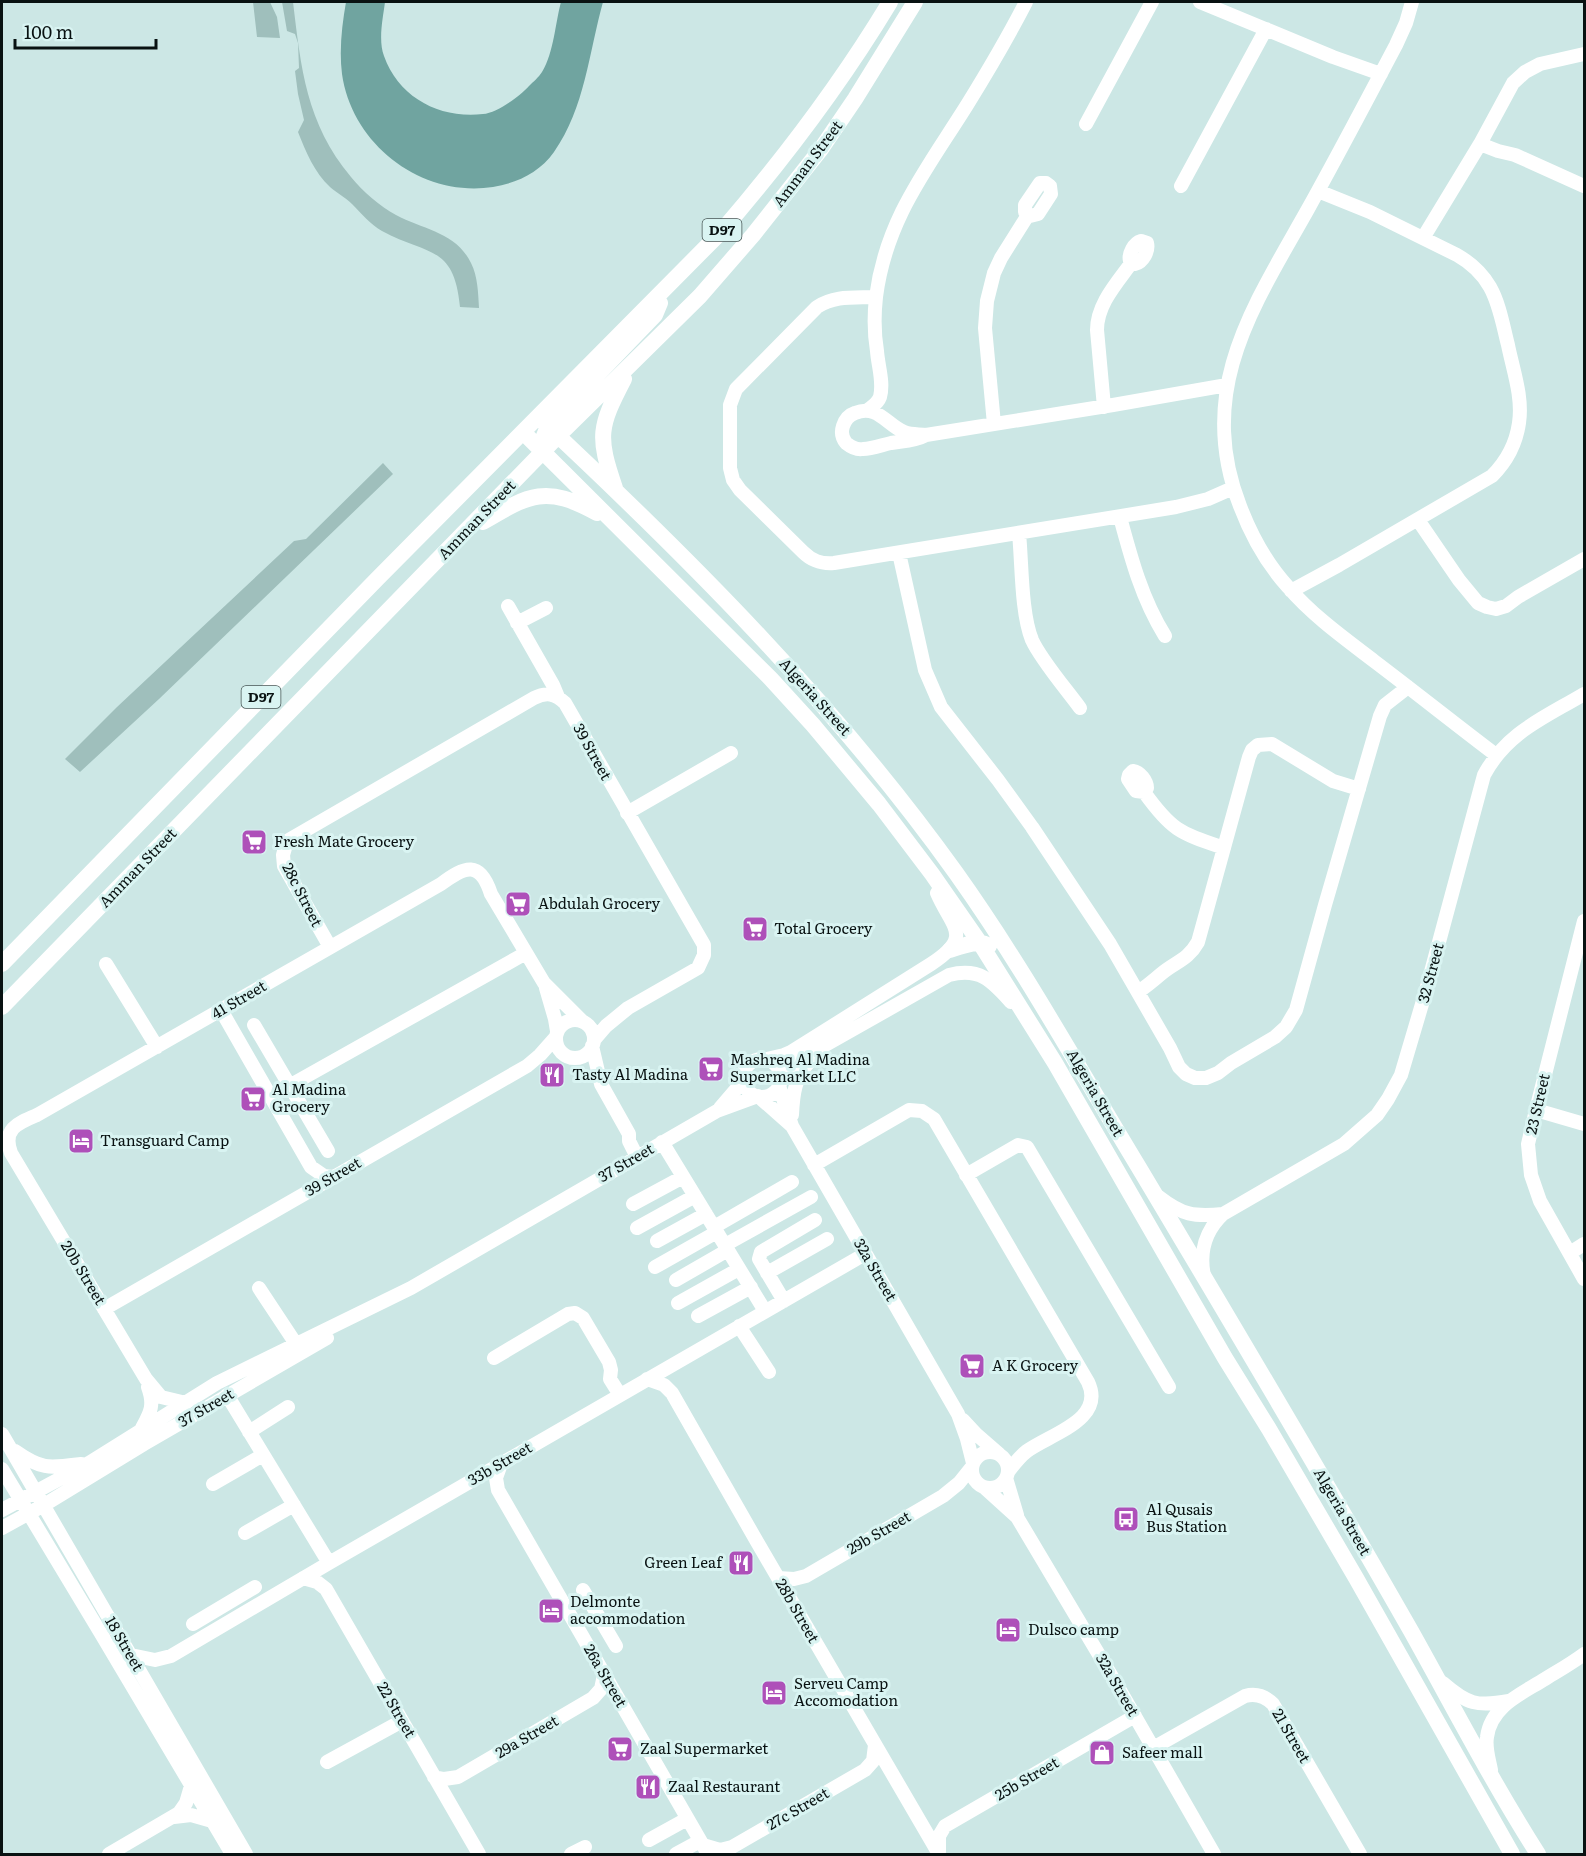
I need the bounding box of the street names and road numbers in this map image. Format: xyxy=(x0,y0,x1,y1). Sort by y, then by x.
street label: Amman Street xyxy=(766,115,847,211)
road number: D97 xyxy=(702,219,742,241)
street label: Amman Street xyxy=(432,474,520,564)
street label: Algeria Street xyxy=(775,652,857,740)
road number: D97 xyxy=(242,686,280,708)
street label: 39 Street xyxy=(568,719,618,784)
street label: Amman Street xyxy=(93,822,181,912)
street label: 28c Street xyxy=(277,858,329,930)
street label: 32 Street xyxy=(1411,940,1449,1005)
street label: 41 Street xyxy=(206,974,270,1024)
street label: Algeria Street xyxy=(1062,1044,1131,1140)
street label: 23 Street xyxy=(1518,1071,1555,1136)
street label: 37 Street xyxy=(593,1136,658,1187)
street label: 39 Street xyxy=(300,1150,365,1201)
street label: 32a Street xyxy=(849,1233,904,1305)
street label: 20b Street xyxy=(56,1236,113,1309)
street label: 37 Street xyxy=(173,1381,238,1432)
street label: 33b Street xyxy=(463,1435,536,1490)
street label: Algeria Street xyxy=(1309,1463,1378,1559)
street label: 29b Street xyxy=(842,1504,915,1559)
street label: 28b Street xyxy=(771,1574,826,1647)
street label: 18 Street xyxy=(100,1611,150,1675)
street label: 26a Street xyxy=(579,1639,634,1711)
street label: 32a Street xyxy=(1091,1648,1146,1720)
street label: 22 Street xyxy=(372,1677,423,1741)
street label: 21 Street xyxy=(1267,1704,1317,1767)
street label: 29a Street xyxy=(490,1708,562,1763)
street label: 25b Street xyxy=(990,1750,1062,1805)
street label: 27c Street xyxy=(762,1781,833,1835)

